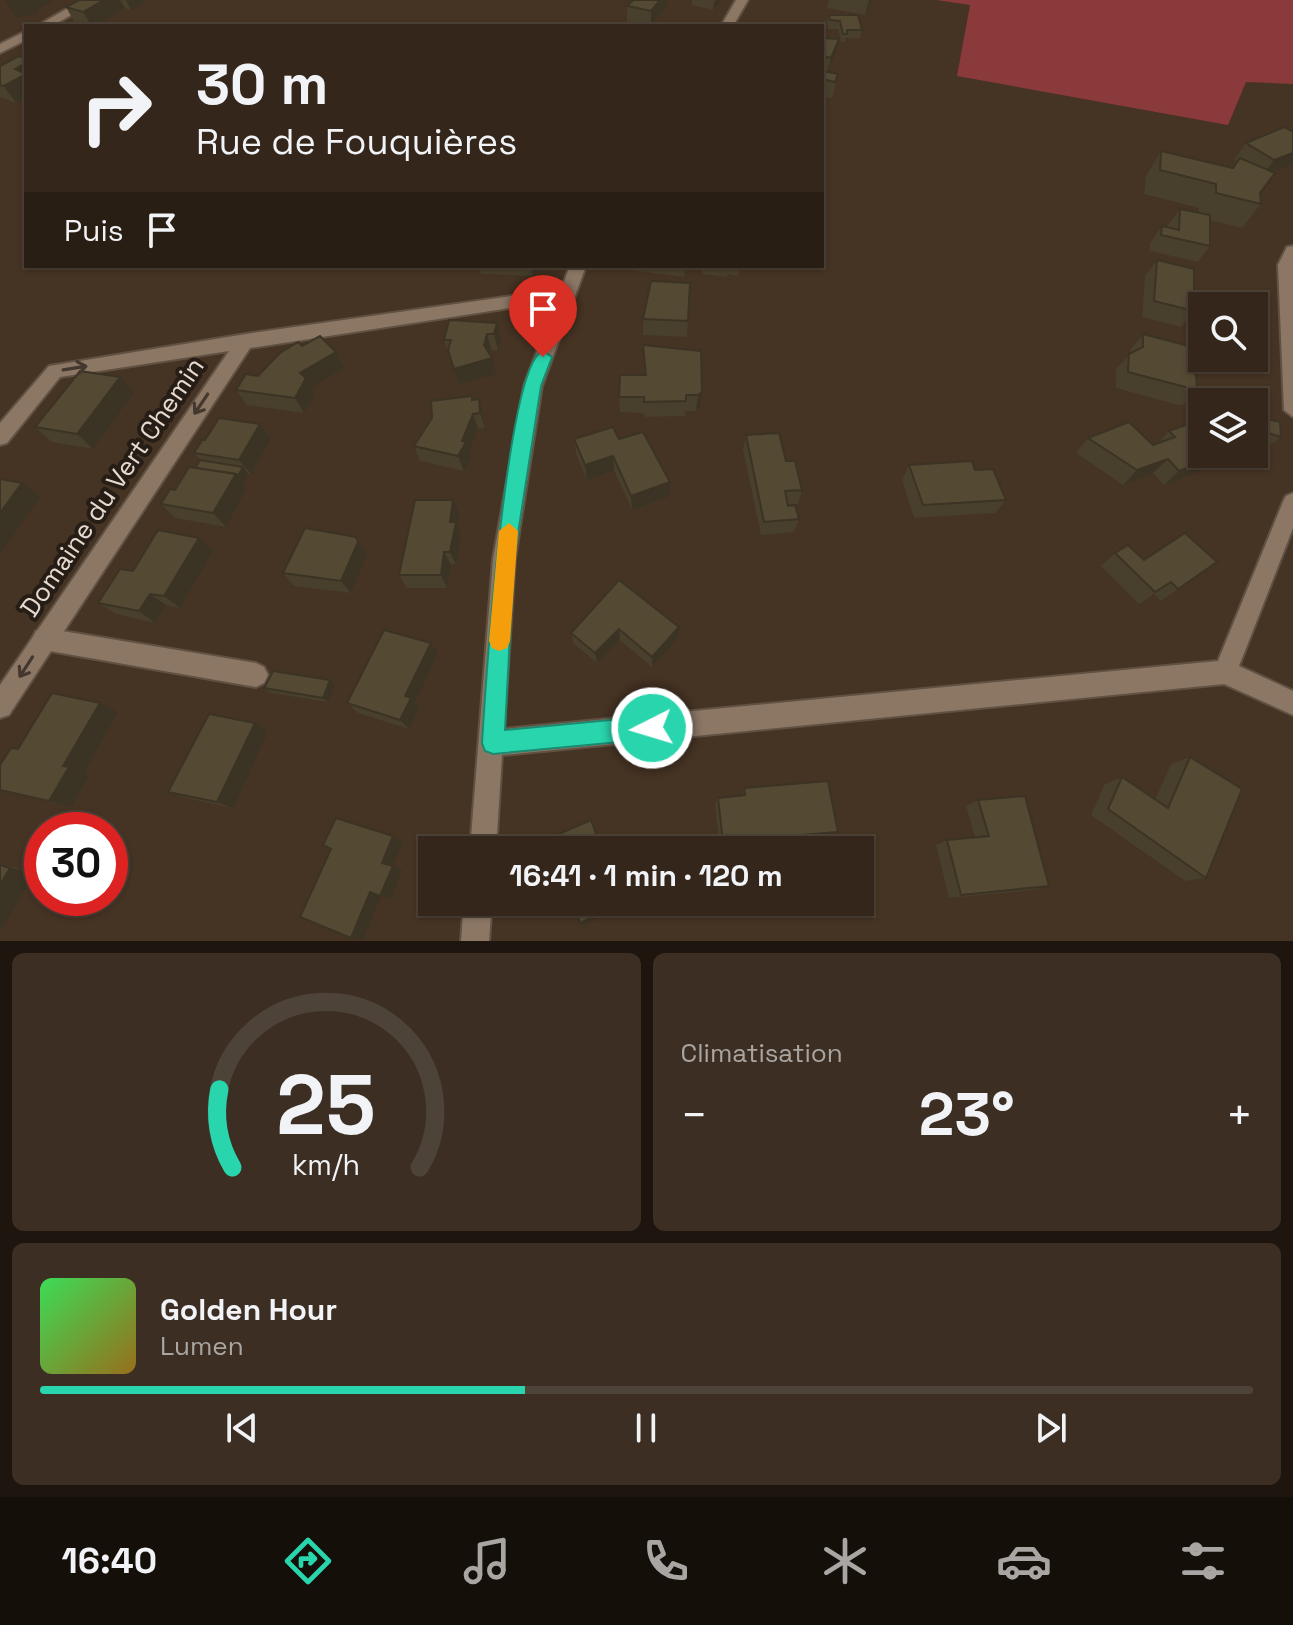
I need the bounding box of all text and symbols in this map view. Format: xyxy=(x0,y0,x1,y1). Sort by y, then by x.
text: 30 m xyxy=(196,49,328,120)
icon: right xyxy=(64,56,168,160)
text: Rue de Fouquières xyxy=(196,119,517,165)
icon: arrive xyxy=(140,208,184,252)
text: Puis xyxy=(64,211,124,250)
pin xyxy=(509,275,577,357)
icon: arrive xyxy=(521,287,565,331)
map controls xyxy=(1188,292,1268,468)
button: search xyxy=(1188,292,1268,372)
street label: Domaine du Vert Chemin xyxy=(12,351,212,623)
one-way arrow xyxy=(62,360,87,375)
button: layers xyxy=(1188,388,1268,468)
one-way arrow xyxy=(193,392,210,414)
one-way arrow xyxy=(18,655,34,677)
position arrow xyxy=(610,686,694,770)
speed limit sign: 30 xyxy=(24,812,128,916)
text: 16:41 · 1 min · 120 m xyxy=(509,856,783,895)
text: Climatisation xyxy=(681,1036,843,1070)
text: 25 xyxy=(277,1052,376,1158)
text: 23° xyxy=(919,1076,1015,1153)
text: − xyxy=(681,1087,708,1143)
text: + xyxy=(1226,1087,1253,1143)
text: km/h xyxy=(292,1147,360,1183)
text: Golden Hour xyxy=(160,1290,337,1329)
text: Lumen xyxy=(160,1329,244,1363)
icon: previous xyxy=(220,1406,264,1450)
icon: pause xyxy=(624,1406,668,1450)
icon: next xyxy=(1029,1406,1073,1450)
icon: directions xyxy=(280,1533,336,1589)
icon: music xyxy=(459,1533,515,1589)
icon: phone xyxy=(638,1533,694,1589)
icon: climate xyxy=(817,1533,873,1589)
icon: car xyxy=(996,1533,1052,1589)
icon: filters xyxy=(1175,1533,1231,1589)
text: 16:40 xyxy=(62,1538,157,1584)

